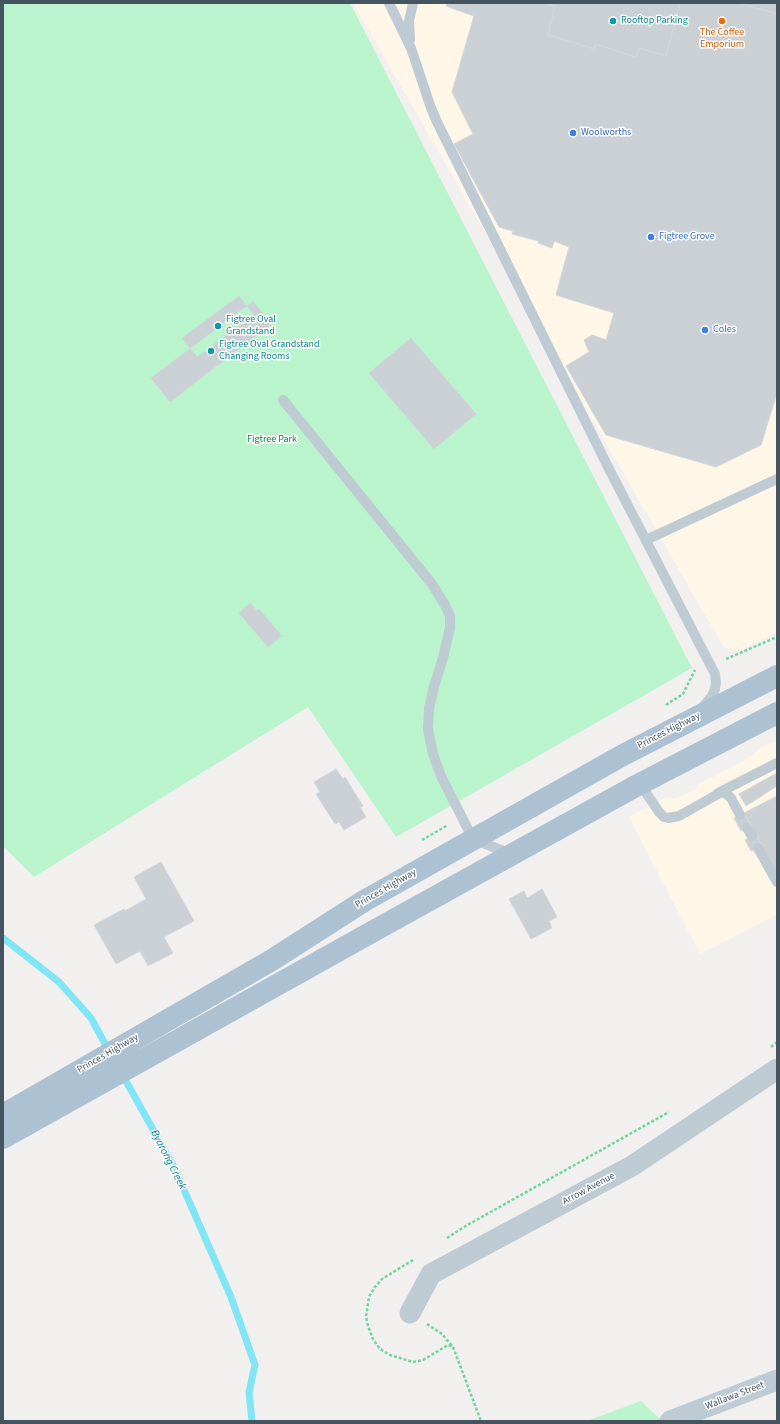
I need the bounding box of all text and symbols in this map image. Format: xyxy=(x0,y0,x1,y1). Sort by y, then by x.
place label: Rooftop Parking xyxy=(621,15,688,27)
marker: Rooftop Parking xyxy=(608,16,618,26)
marker: The Coffee Emporium xyxy=(717,16,727,26)
place label: The Coffee Emporium xyxy=(700,27,744,50)
place label: Woolworths xyxy=(581,127,631,139)
marker: Woolworths xyxy=(568,128,578,138)
place label: Figtree Grove xyxy=(659,231,715,243)
marker: Figtree Grove xyxy=(646,232,656,242)
place label: Figtree Oval Grandstand xyxy=(226,314,276,338)
marker: Figtree Oval Grandstand xyxy=(213,321,223,331)
place label: Coles xyxy=(713,324,736,336)
marker: Coles xyxy=(700,325,710,335)
place label: Figtree Oval Grandstand Changing Rooms xyxy=(219,339,319,362)
marker: Figtree Oval Grandstand Changing Rooms xyxy=(206,346,216,356)
park label: Figtree Park xyxy=(247,434,297,446)
street label: Princes Highway xyxy=(636,710,702,752)
street label: Princes Highway xyxy=(353,867,419,911)
street label: Princes Highway xyxy=(75,1032,141,1076)
water label: Byarong Creek xyxy=(147,1128,189,1192)
street label: Arrow Avenue xyxy=(561,1170,617,1208)
street label: Wallawa Street xyxy=(704,1379,766,1413)

